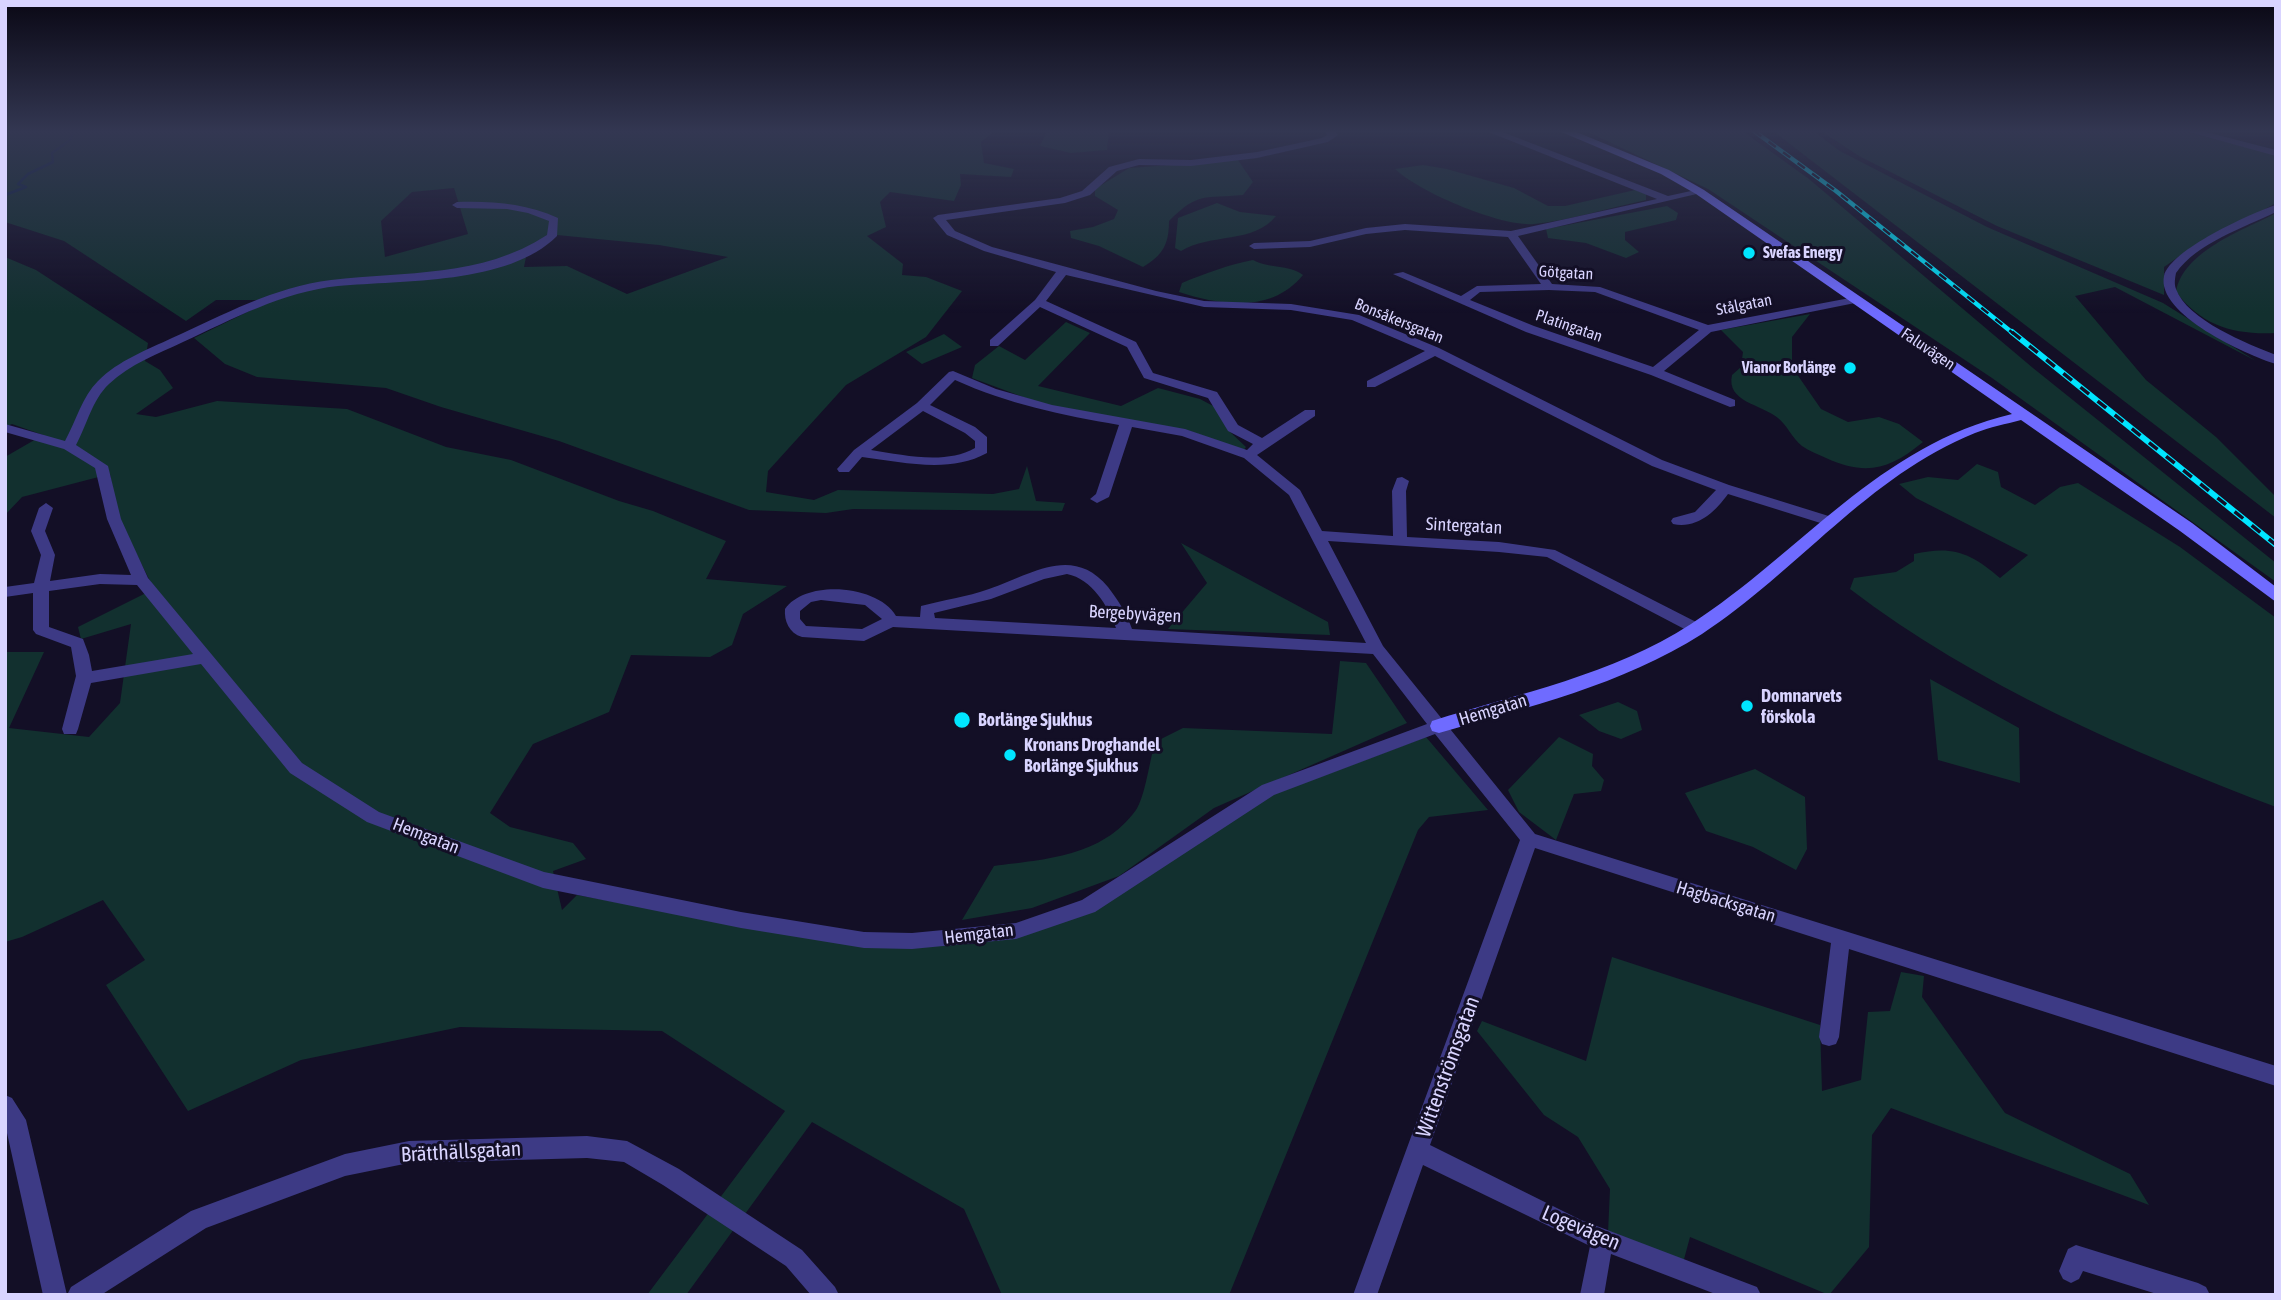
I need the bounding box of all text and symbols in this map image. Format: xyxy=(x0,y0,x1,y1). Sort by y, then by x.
place label: Svefas Energy xyxy=(1763,243,1843,263)
marker: Svefas Energy xyxy=(1741,245,1757,261)
street label: Götgatan xyxy=(1538,262,1594,284)
street label: Stålgatan xyxy=(1714,290,1774,320)
street label: Bonsåkersgatan xyxy=(1352,294,1446,348)
street label: Platingatan xyxy=(1533,306,1605,346)
street label: Faluvägen xyxy=(1897,324,1959,374)
place label: Vianor Borlänge xyxy=(1742,358,1836,378)
marker: Vianor Borlänge xyxy=(1842,360,1858,376)
street label: Sintergatan xyxy=(1425,513,1503,539)
street label: Bergebyvägen xyxy=(1088,601,1182,627)
place label: Domnarvets förskola xyxy=(1761,685,1842,728)
street label: Hemgatan xyxy=(1457,689,1529,731)
marker: Domnarvets förskola xyxy=(1739,698,1755,714)
place label: Borlänge Sjukhus xyxy=(978,709,1092,731)
marker: Borlänge Sjukhus xyxy=(952,710,972,730)
place label: Kronans Droghandel Borlänge Sjukhus xyxy=(1024,734,1160,776)
marker: Kronans Droghandel Borlänge Sjukhus xyxy=(1002,747,1018,763)
street label: Hemgatan xyxy=(390,813,462,859)
street label: Hagbacksgatan xyxy=(1674,877,1778,927)
street label: Hemgatan xyxy=(943,919,1015,949)
street label: Wittenströmsgatan xyxy=(1411,993,1485,1141)
street label: Brätthällsgatan xyxy=(400,1136,522,1168)
street label: Logevägen xyxy=(1538,1200,1624,1256)

